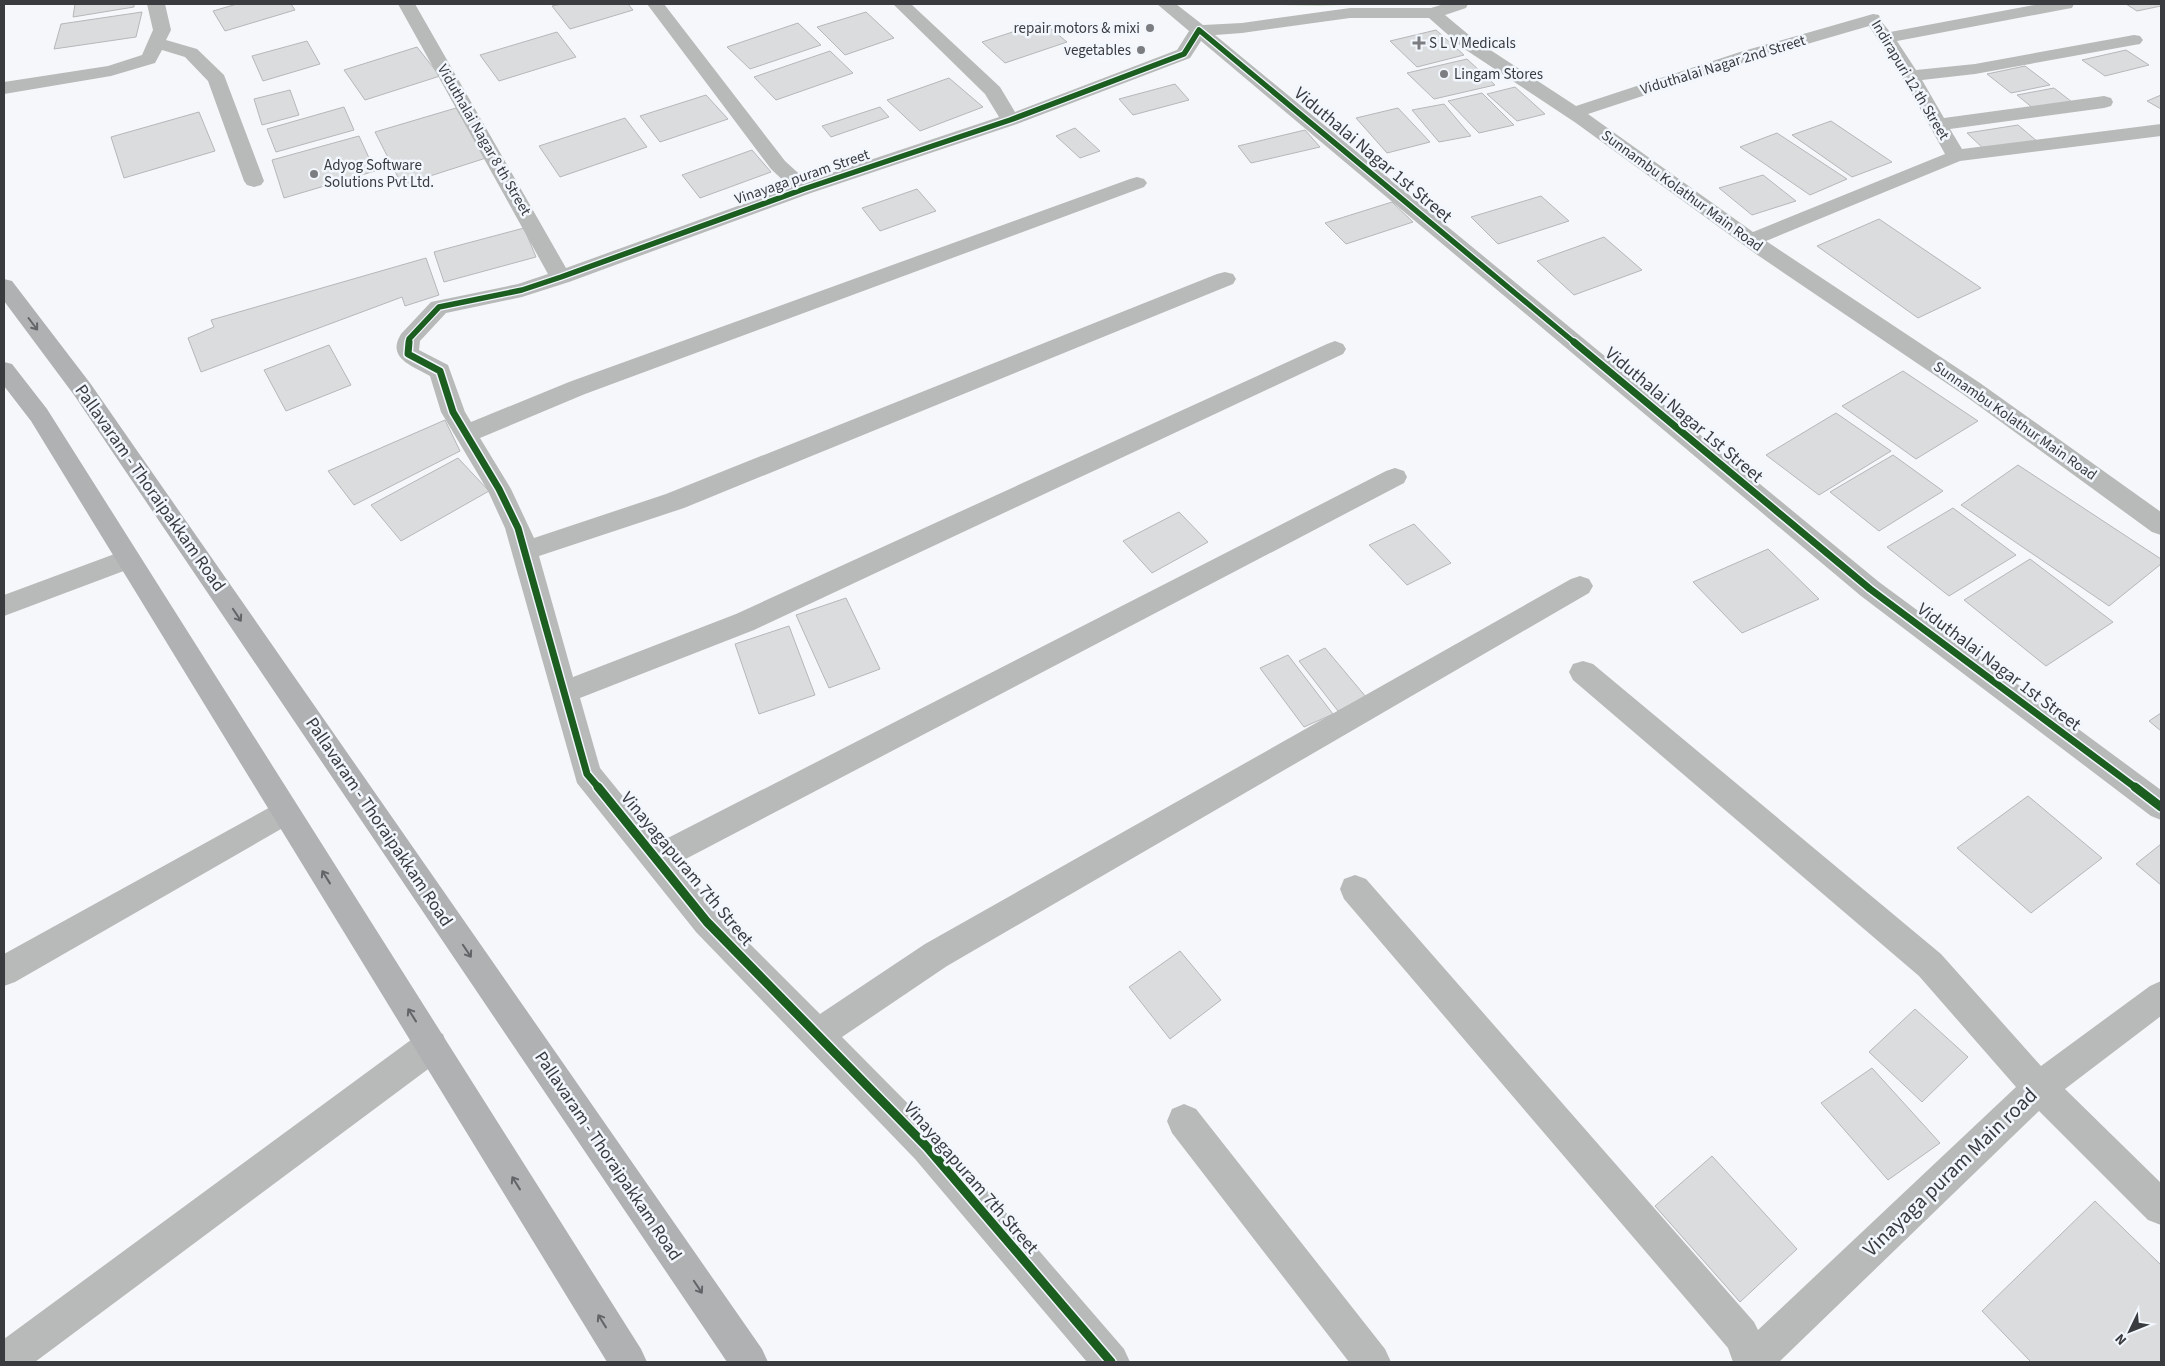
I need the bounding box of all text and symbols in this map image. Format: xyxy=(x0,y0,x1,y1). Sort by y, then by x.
street label: Indirapuri 12 th Street xyxy=(1866,16,1954,144)
place label: repair motors & mixi xyxy=(1014,18,1140,39)
marker: repair motors & mixi xyxy=(1144,22,1156,34)
street label: Viduthalai Nagar 2nd Street xyxy=(1638,30,1808,100)
place label: S L V Medicals xyxy=(1429,33,1516,54)
marker: S L V Medicals xyxy=(1413,37,1425,49)
place label: vegetables xyxy=(1064,40,1131,61)
marker: vegetables xyxy=(1135,44,1147,56)
street label: Viduthalai Nagar 8 th Street xyxy=(432,61,536,219)
place label: Lingam Stores xyxy=(1454,64,1543,85)
marker: Lingam Stores xyxy=(1438,68,1450,80)
street label: Viduthalai Nagar 1st Street xyxy=(1289,81,1457,229)
street label: Sunnambu Kolathur Main Road xyxy=(1597,125,1767,257)
street label: Vinayaga puram Street xyxy=(732,144,872,210)
place label: Adyog Software Solutions Pvt Ltd. xyxy=(324,155,434,193)
marker: Adyog Software Solutions Pvt Ltd. xyxy=(308,168,320,180)
one-way arrow xyxy=(28,317,38,331)
street label: Viduthalai Nagar 1st Street xyxy=(1600,341,1768,489)
street label: Sunnambu Kolathur Main Road xyxy=(1929,356,2101,486)
street label: Pallavaram - Thoraipakkam Road xyxy=(69,379,231,597)
street label: Viduthalai Nagar 1st Street xyxy=(1912,597,2086,737)
one-way arrow xyxy=(232,608,242,622)
street label: Pallavaram - Thoraipakkam Road xyxy=(299,712,459,932)
street label: Vinayagapuram 7th Street xyxy=(615,787,759,951)
one-way arrow xyxy=(321,871,331,885)
one-way arrow xyxy=(462,944,472,958)
one-way arrow xyxy=(406,1009,416,1023)
street label: Pallavaram - Thoraipakkam Road xyxy=(528,1046,688,1266)
street label: Vinayaga puram Main road xyxy=(1856,1081,2044,1263)
street label: Vinayagapuram 7th Street xyxy=(898,1096,1044,1260)
one-way arrow xyxy=(511,1176,521,1190)
one-way arrow xyxy=(693,1280,703,1294)
north arrow xyxy=(2105,1306,2155,1356)
one-way arrow xyxy=(597,1314,607,1328)
text: N xyxy=(2111,1329,2132,1349)

